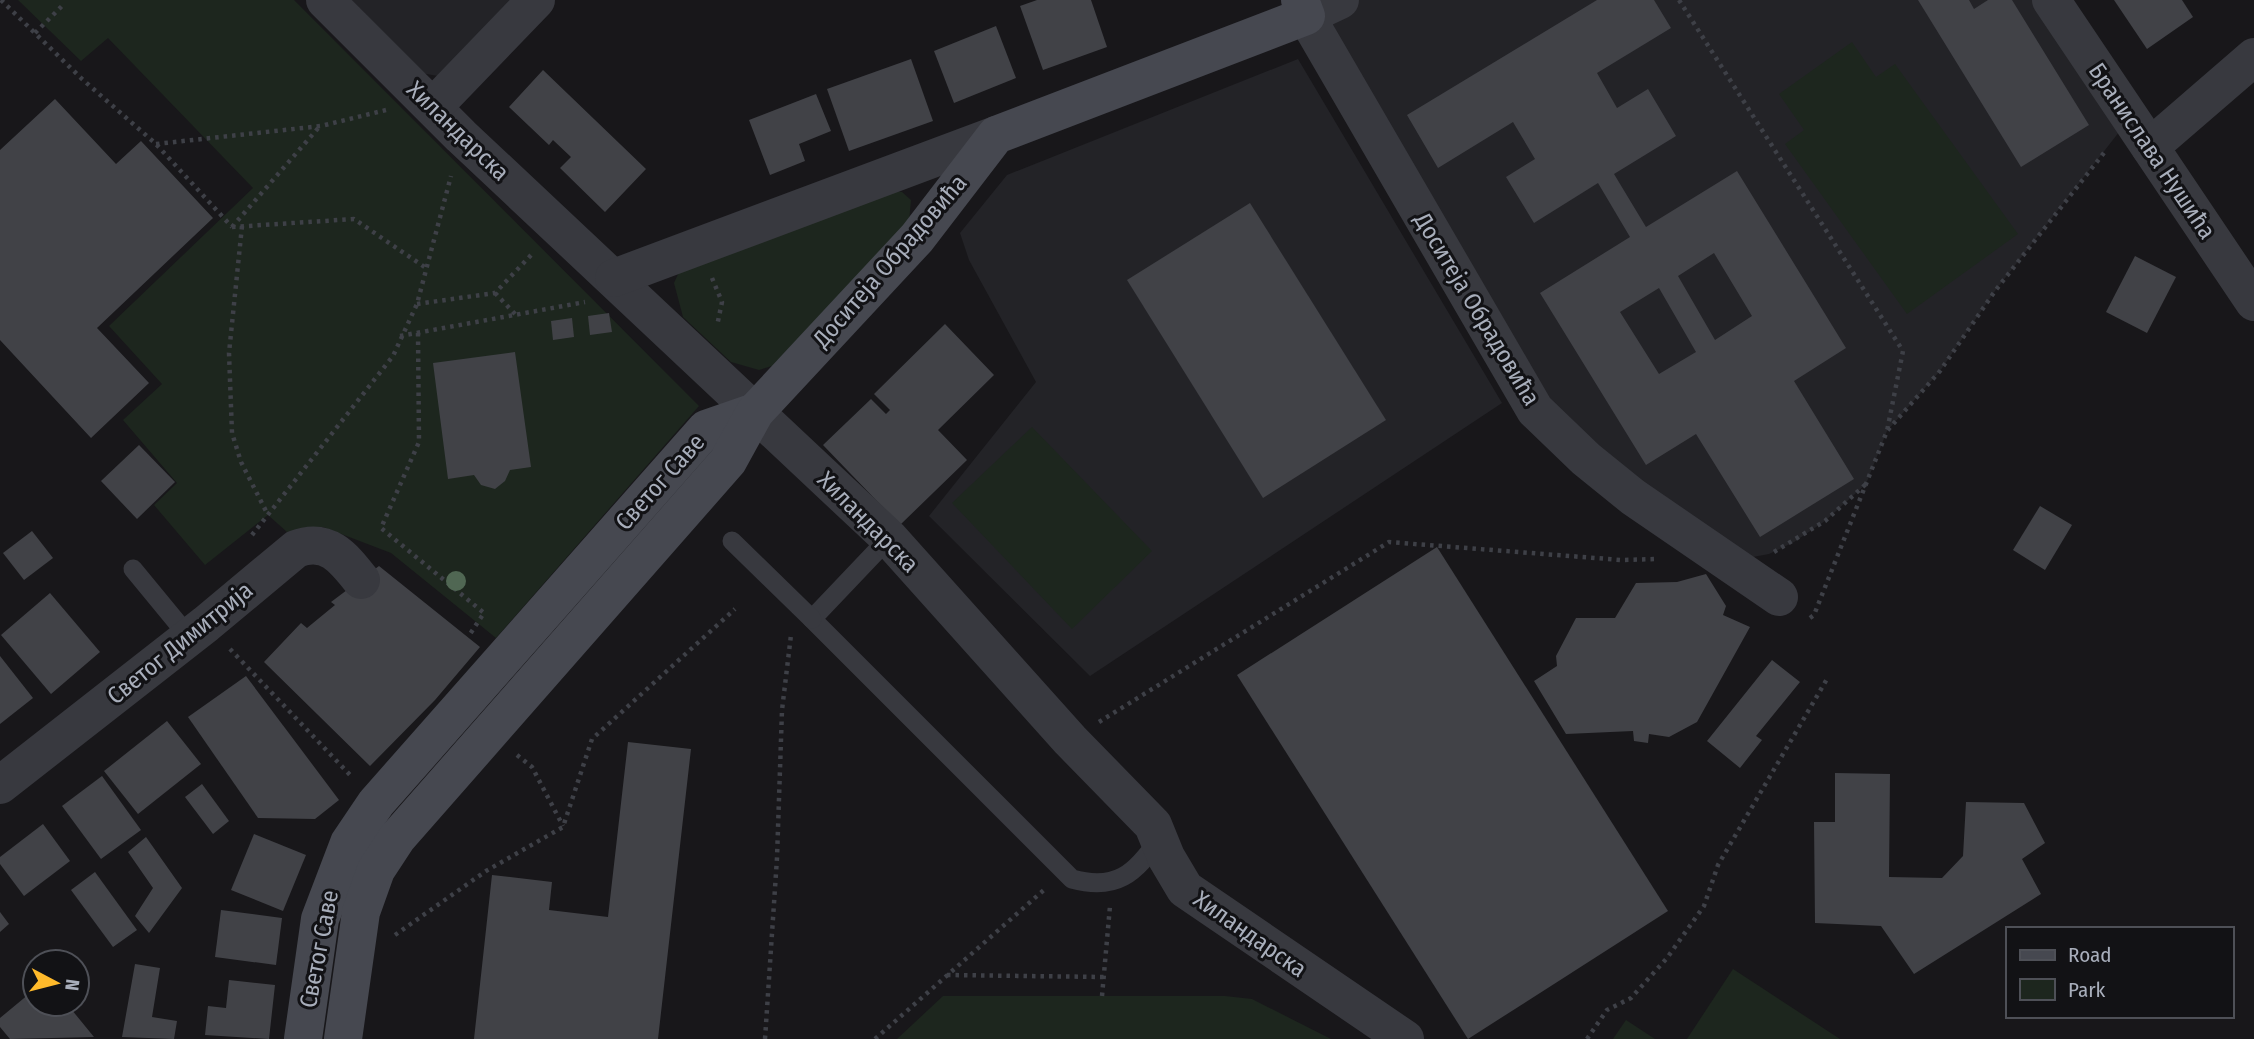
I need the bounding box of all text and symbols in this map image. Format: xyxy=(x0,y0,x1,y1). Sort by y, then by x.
street label: Бранислава Нушића xyxy=(2083,58,2221,244)
street label: Хиландарска xyxy=(401,75,515,187)
street label: Доситеја Обрадовића xyxy=(807,169,973,354)
street label: Доситеја Обрадовића xyxy=(1408,207,1546,410)
street label: Светог Саве xyxy=(610,428,710,536)
street label: Хиландарска xyxy=(812,466,924,578)
street label: Светог Димитрија xyxy=(102,576,258,710)
street label: Хиландарска xyxy=(1188,885,1312,983)
street label: Светог Саве xyxy=(294,888,344,1010)
legend xyxy=(2006,927,2233,1018)
text: Road xyxy=(2068,942,2112,968)
north arrow xyxy=(21,948,91,1018)
text: Park xyxy=(2068,977,2106,1003)
text: N xyxy=(60,978,84,992)

